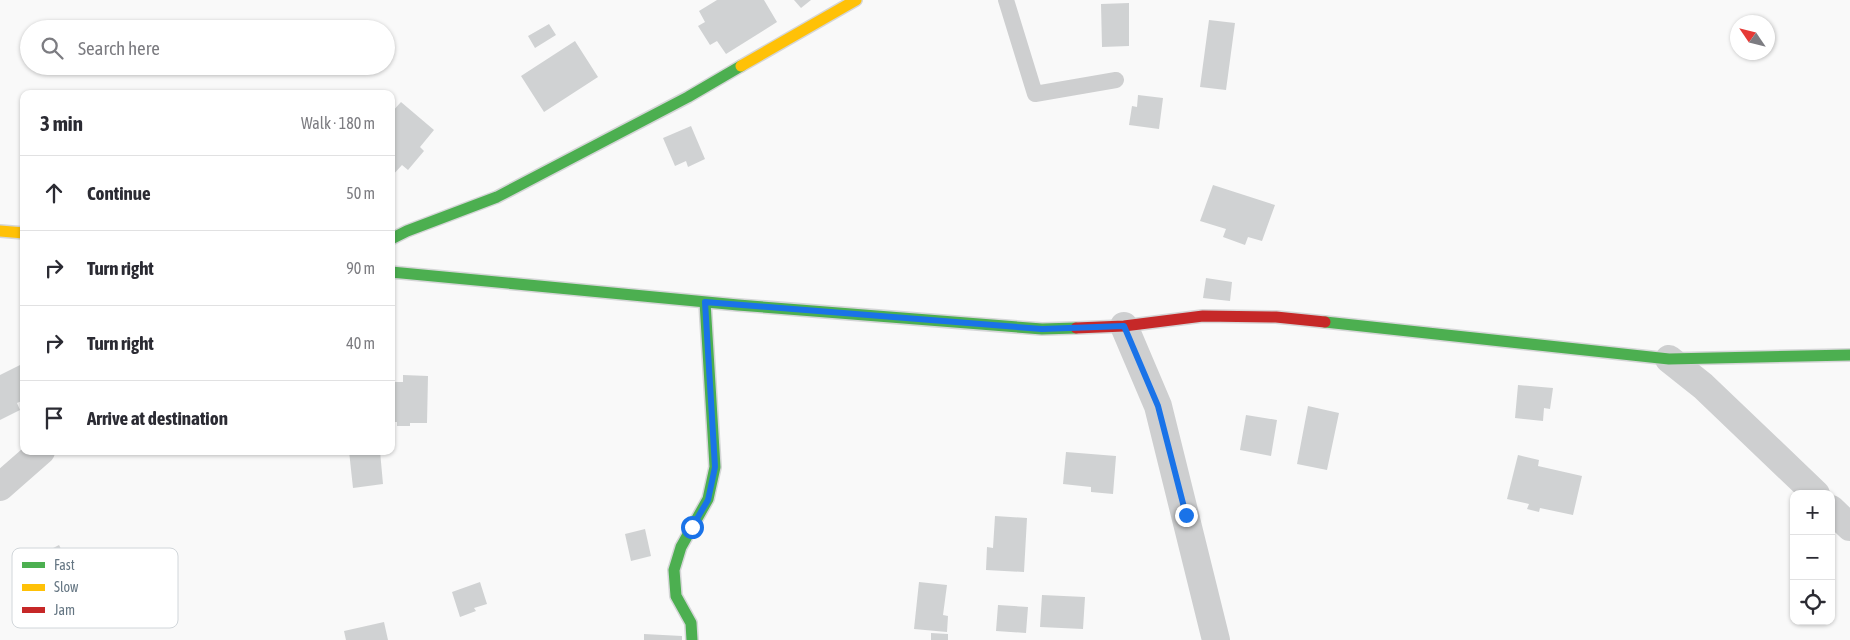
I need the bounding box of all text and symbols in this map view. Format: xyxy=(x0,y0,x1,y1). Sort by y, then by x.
north arrow xyxy=(1730,15,1775,60)
search box xyxy=(20,20,395,75)
icon: search xyxy=(38,34,66,62)
text: Search here xyxy=(78,37,160,59)
text: 3 min xyxy=(40,111,83,135)
text: Walk · 180 m xyxy=(301,114,375,132)
icon: ahead xyxy=(40,179,68,207)
text: Continue xyxy=(87,182,151,204)
text: 50 m xyxy=(346,184,375,202)
icon: right xyxy=(40,254,68,282)
text: Turn right xyxy=(87,257,154,279)
text: 90 m xyxy=(346,259,375,277)
icon: right xyxy=(40,329,68,357)
text: Turn right xyxy=(87,332,154,354)
text: 40 m xyxy=(346,334,375,352)
icon: arrive xyxy=(40,404,68,432)
text: Arrive at destination xyxy=(87,407,228,429)
map controls xyxy=(1790,490,1835,625)
button: + xyxy=(1790,490,1835,535)
route end xyxy=(1175,504,1198,527)
route start xyxy=(681,516,704,539)
button: − xyxy=(1790,535,1835,580)
legend xyxy=(12,548,178,628)
text: Fast xyxy=(54,557,75,573)
text: Slow xyxy=(54,579,79,595)
button: locate xyxy=(1790,580,1835,625)
text: Jam xyxy=(54,602,75,618)

